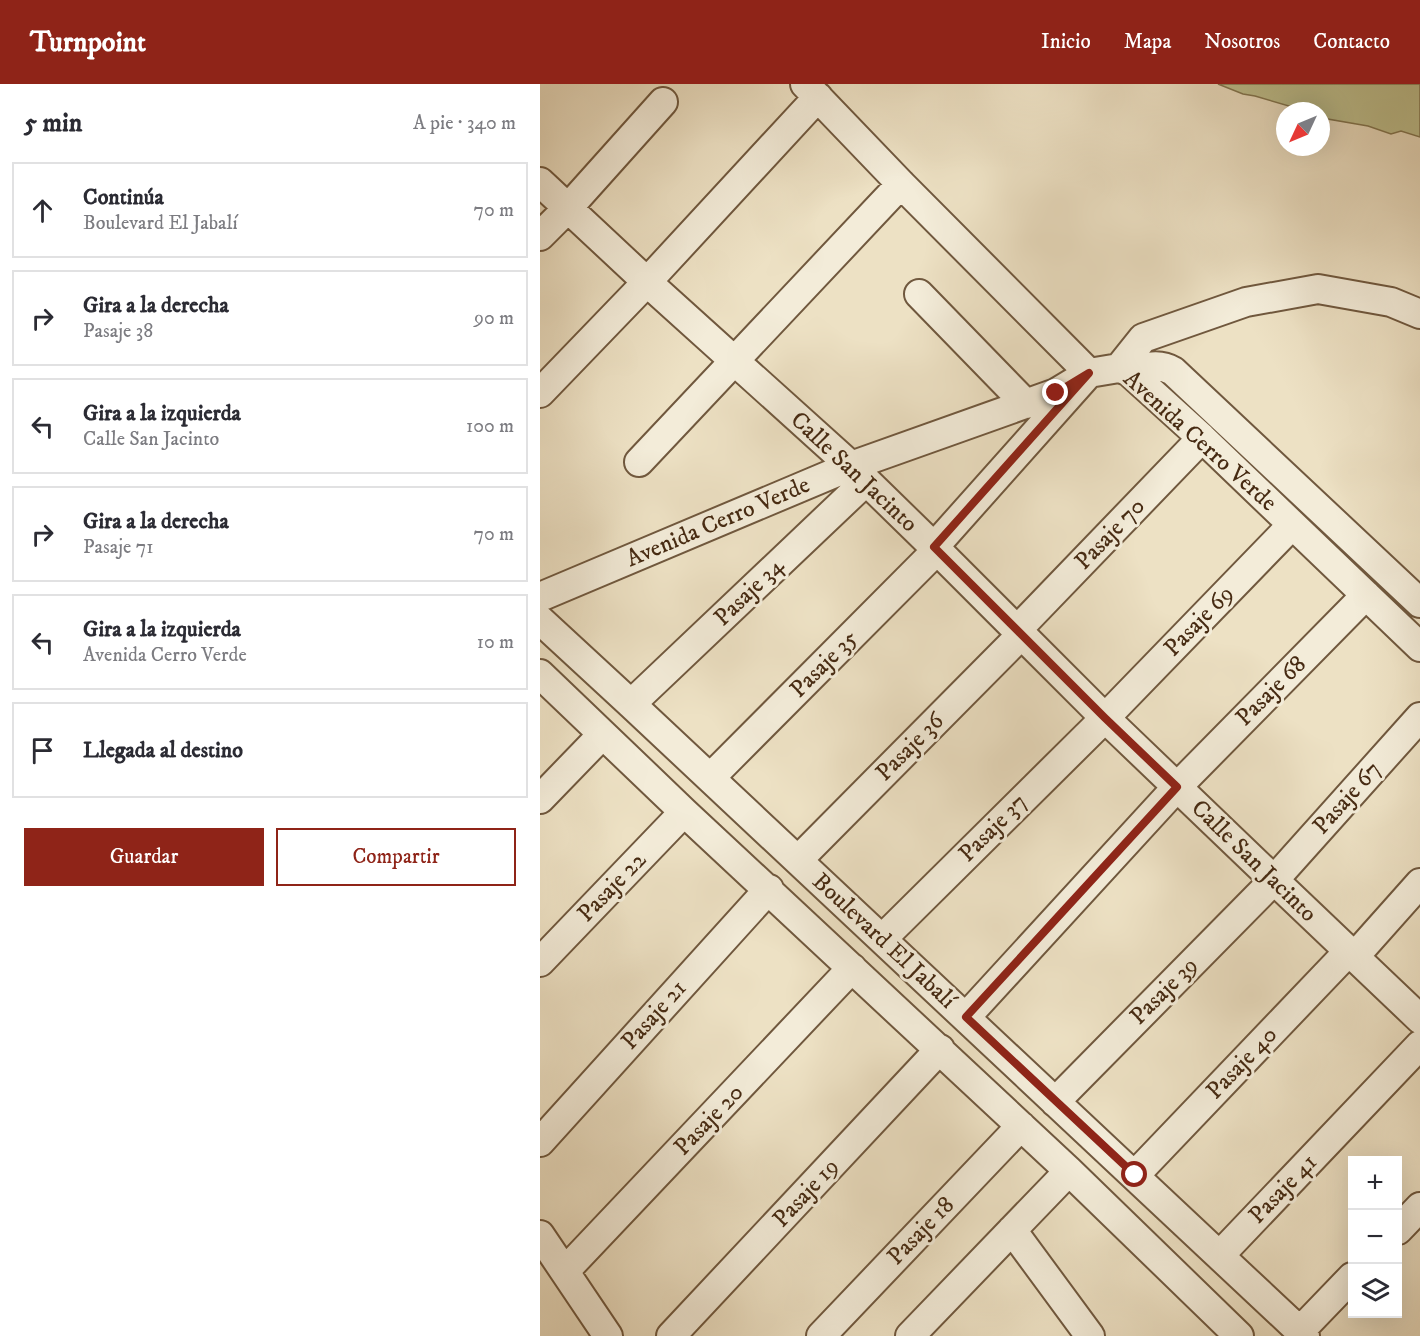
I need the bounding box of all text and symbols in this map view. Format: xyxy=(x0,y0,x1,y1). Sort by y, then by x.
text: Turnpoint xyxy=(30,25,146,60)
text: Inicio xyxy=(1041,29,1091,55)
text: Mapa xyxy=(1124,29,1171,55)
text: Nosotros xyxy=(1204,29,1280,55)
text: Contacto xyxy=(1313,29,1390,55)
north arrow xyxy=(1276,102,1330,156)
text: 5 min xyxy=(24,107,82,140)
text: A pie · 340 m xyxy=(413,111,516,136)
text: Continúa xyxy=(83,184,164,211)
icon: ahead xyxy=(26,194,59,227)
text: 70 m xyxy=(473,198,514,223)
text: Boulevard El Jabalí xyxy=(83,211,238,236)
text: Gira a la derecha xyxy=(83,292,229,319)
icon: right xyxy=(26,302,59,335)
text: 90 m xyxy=(474,306,514,331)
text: Pasaje 38 xyxy=(83,319,153,344)
street label: Avenida Cerro Verde xyxy=(1117,364,1283,518)
route end xyxy=(1042,379,1068,405)
text: Gira a la izquierda xyxy=(83,400,241,427)
street label: Calle San Jacinto xyxy=(784,405,924,539)
icon: left xyxy=(26,410,59,443)
text: 100 m xyxy=(466,414,514,439)
text: Calle San Jacinto xyxy=(83,427,219,452)
street label: Avenida Cerro Verde xyxy=(622,470,814,574)
street label: Pasaje 70 xyxy=(1068,492,1152,576)
text: Gira a la derecha xyxy=(83,508,229,535)
icon: right xyxy=(26,518,59,551)
text: 70 m xyxy=(473,522,514,547)
text: Pasaje 71 xyxy=(83,535,154,560)
street label: Pasaje 34 xyxy=(708,551,791,633)
street label: Pasaje 69 xyxy=(1158,579,1240,663)
text: Gira a la izquierda xyxy=(83,616,241,643)
street label: Pasaje 35 xyxy=(784,624,864,704)
icon: left xyxy=(26,626,59,659)
text: 10 m xyxy=(477,630,514,655)
text: Avenida Cerro Verde xyxy=(83,643,247,668)
street label: Pasaje 68 xyxy=(1229,649,1313,733)
street label: Pasaje 36 xyxy=(869,705,952,788)
icon: arrive xyxy=(26,734,59,767)
text: Llegada al destino xyxy=(83,737,243,764)
street label: Pasaje 67 xyxy=(1306,755,1388,841)
street label: Pasaje 37 xyxy=(952,787,1034,869)
street label: Calle San Jacinto xyxy=(1185,793,1323,929)
button: Guardar xyxy=(24,828,264,886)
button: Compartir xyxy=(276,828,516,886)
street label: Pasaje 22 xyxy=(571,845,653,929)
street label: Boulevard El Jabalí xyxy=(806,867,963,1017)
street label: Pasaje 39 xyxy=(1124,951,1204,1031)
street label: Pasaje 21 xyxy=(615,974,693,1056)
street label: Pasaje 40 xyxy=(1200,1020,1284,1106)
street label: Pasaje 20 xyxy=(668,1078,750,1162)
street label: Pasaje 41 xyxy=(1242,1148,1324,1230)
street label: Pasaje 19 xyxy=(766,1152,846,1234)
map controls xyxy=(1348,1156,1402,1318)
button: + xyxy=(1348,1156,1402,1210)
route start xyxy=(1121,1161,1147,1187)
street label: Pasaje 18 xyxy=(881,1190,961,1272)
button: − xyxy=(1348,1210,1402,1264)
button: layers xyxy=(1348,1264,1402,1318)

